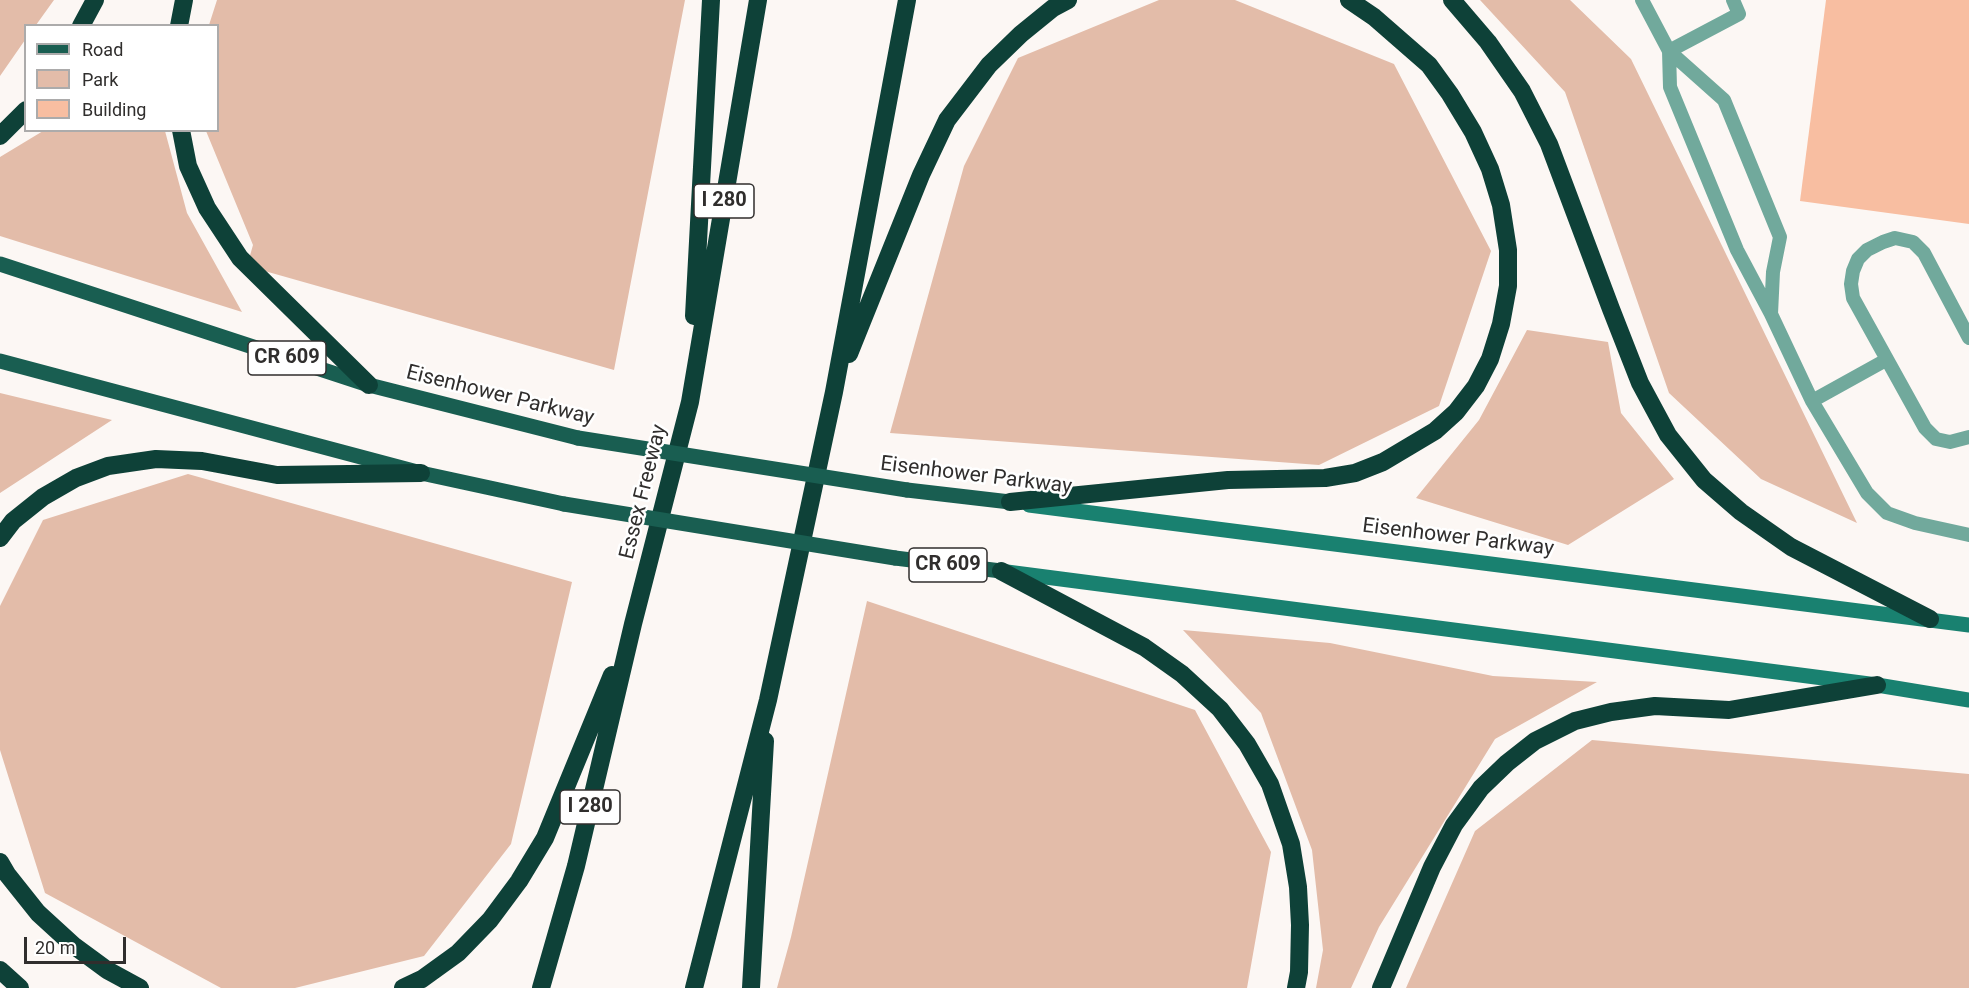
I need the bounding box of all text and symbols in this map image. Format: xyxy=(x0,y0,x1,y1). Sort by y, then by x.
legend xyxy=(24,24,219,132)
text: Road xyxy=(82,39,123,60)
text: Park xyxy=(82,69,118,90)
text: Building xyxy=(82,99,146,120)
road number: I 280 xyxy=(694,184,754,218)
road number: CR 609 xyxy=(248,341,326,375)
street label: Eisenhower Parkway xyxy=(403,360,597,432)
street label: Essex Freeway xyxy=(615,422,673,562)
street label: Eisenhower Parkway xyxy=(879,452,1073,500)
street label: Eisenhower Parkway xyxy=(1361,514,1555,562)
road number: CR 609 xyxy=(909,548,987,582)
road number: I 280 xyxy=(560,790,620,824)
scale bar xyxy=(27,925,129,963)
text: 20 m xyxy=(35,937,75,958)

